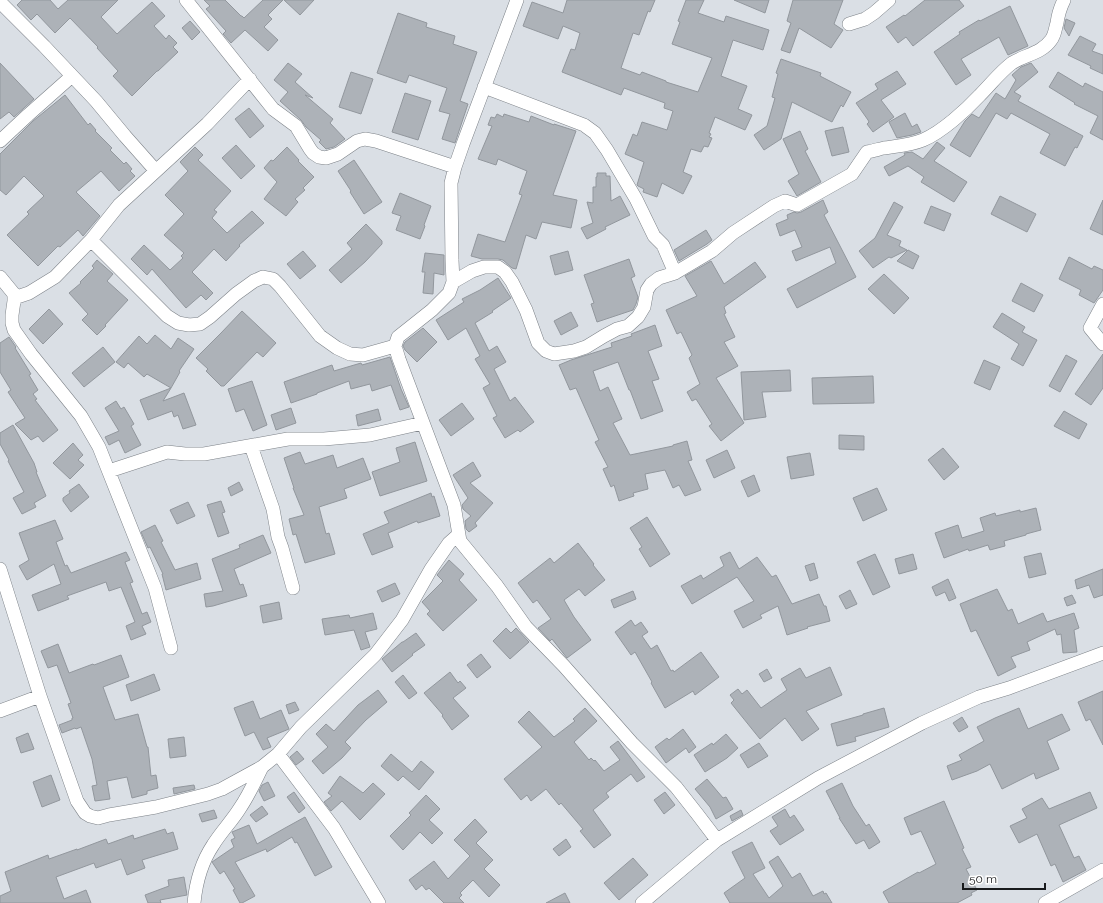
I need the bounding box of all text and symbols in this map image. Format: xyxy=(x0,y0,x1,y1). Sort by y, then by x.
scale bar xyxy=(963,865,1045,891)
text: 50 m xyxy=(969,872,997,886)

